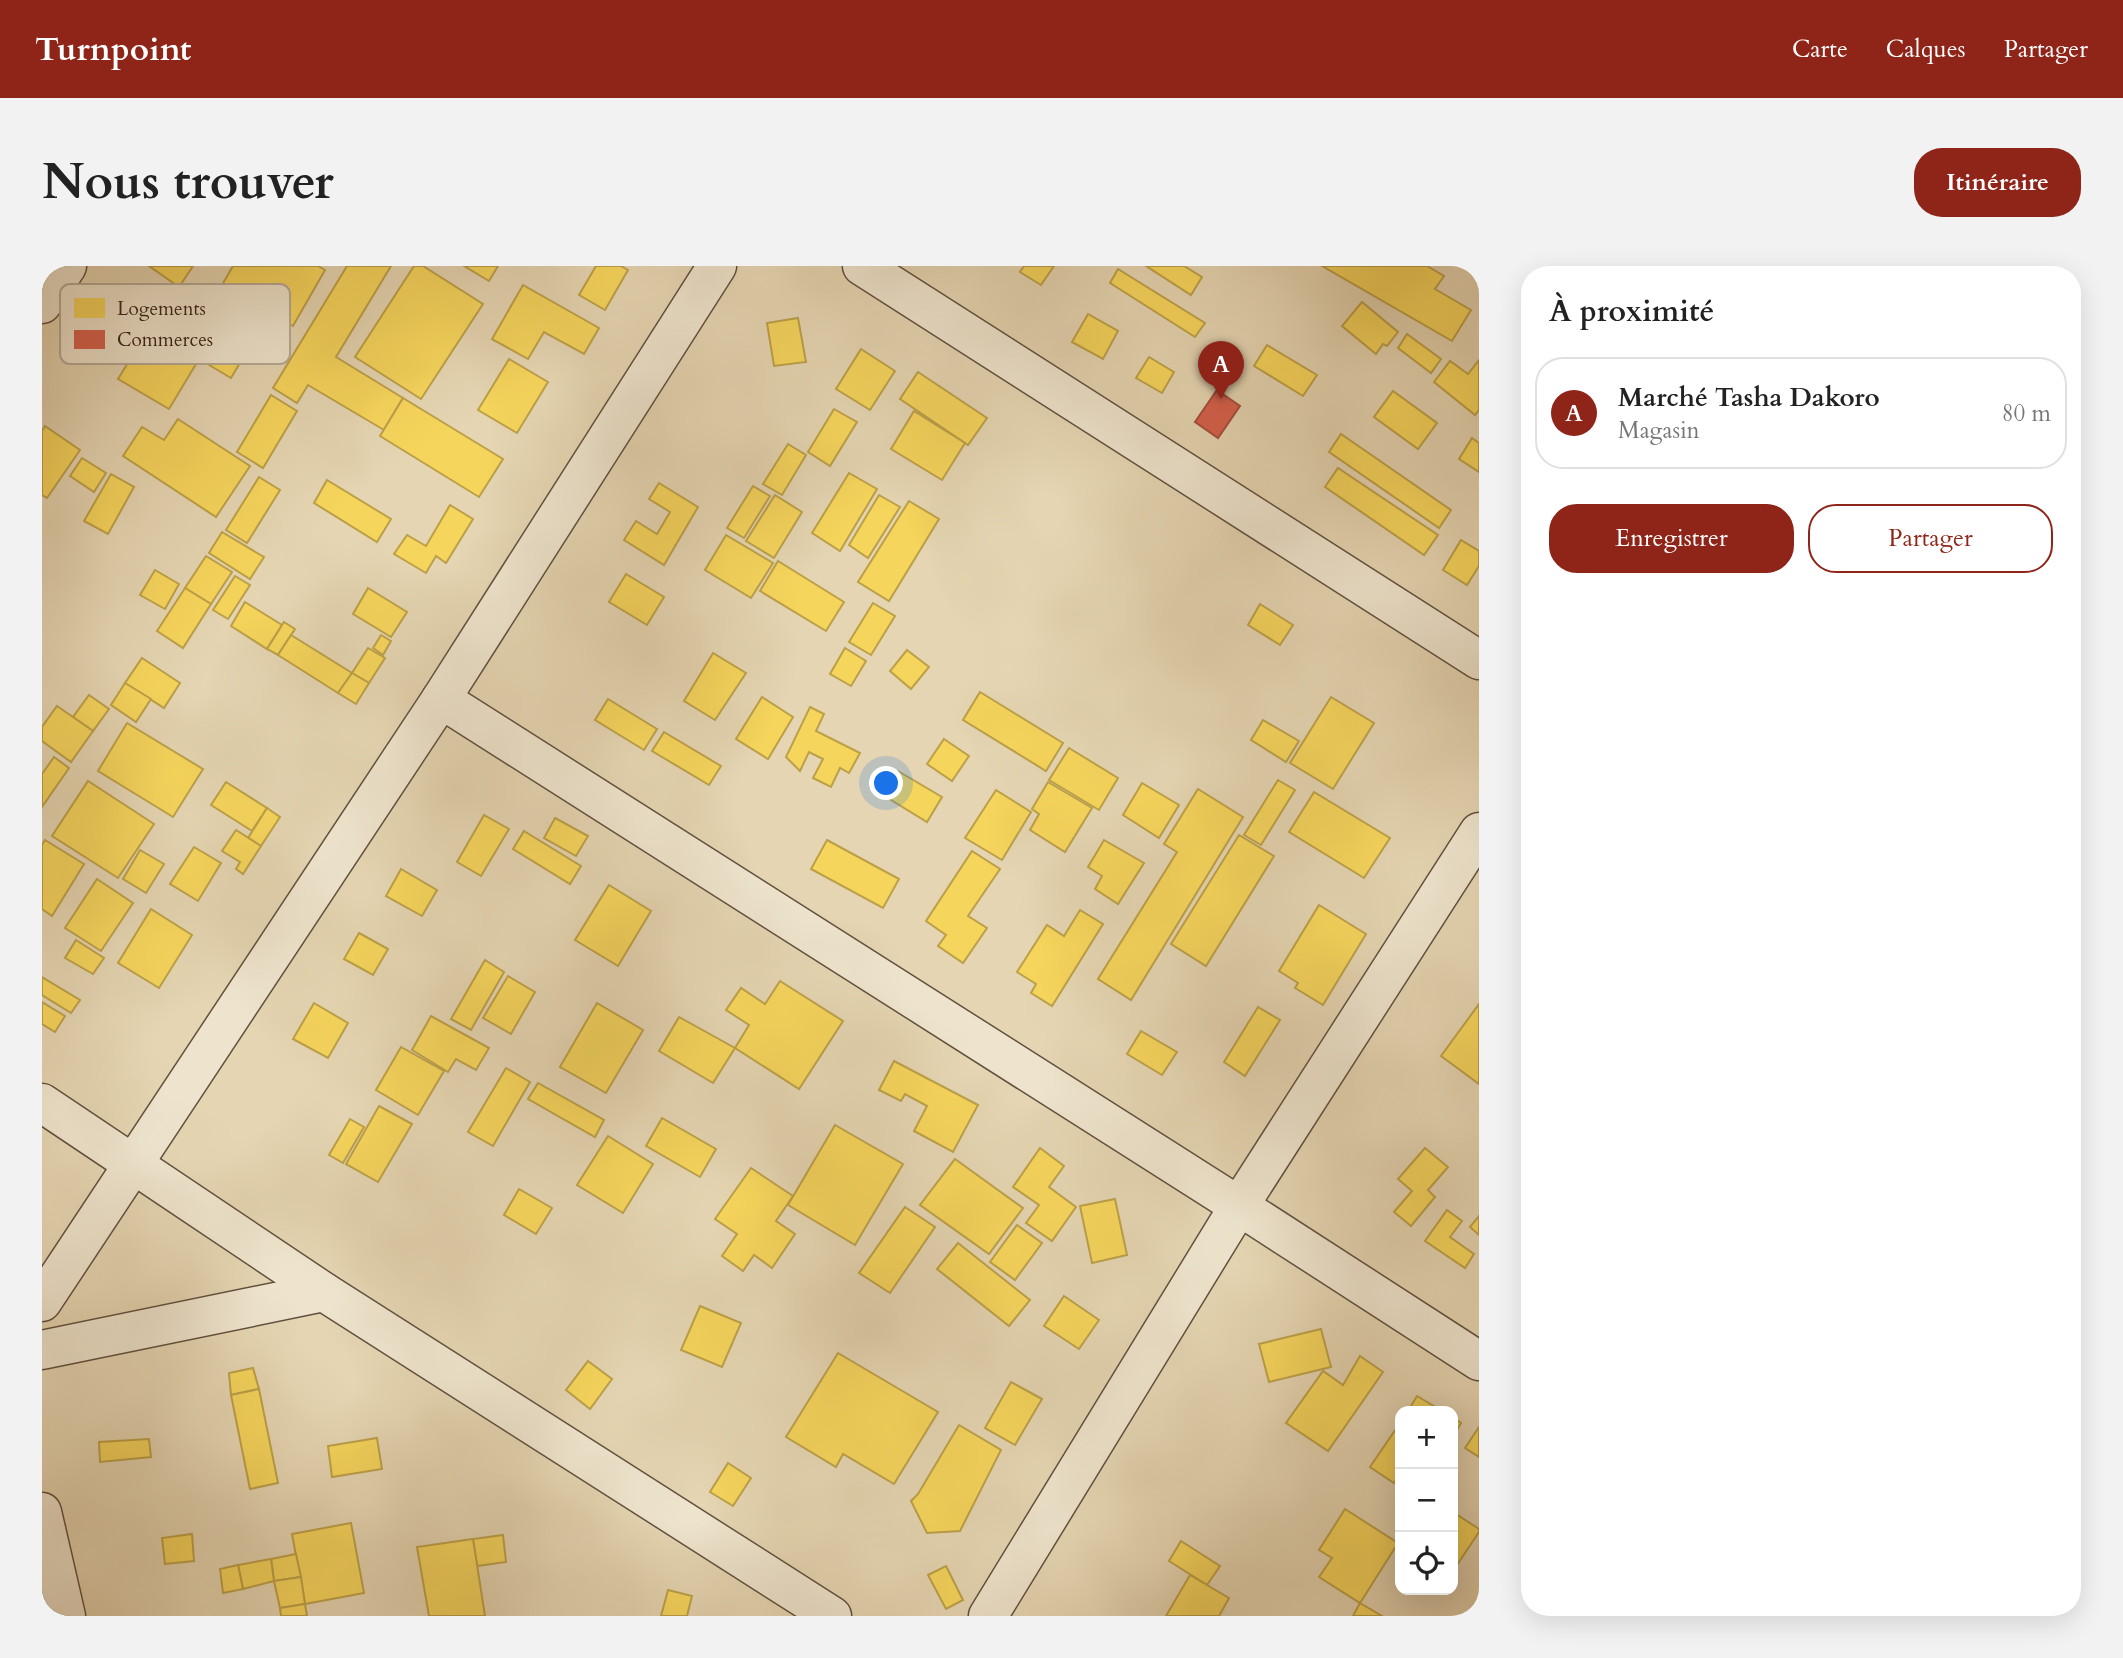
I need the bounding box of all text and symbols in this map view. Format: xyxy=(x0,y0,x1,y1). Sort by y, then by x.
text: Turnpoint xyxy=(35,27,191,72)
text: Carte xyxy=(1792,33,1848,66)
text: Calques xyxy=(1886,33,1966,66)
text: Partager xyxy=(2004,33,2088,66)
button: Itinéraire xyxy=(1914,148,2081,217)
text: Nous trouver xyxy=(42,149,334,216)
legend xyxy=(60,284,290,364)
text: À proximité xyxy=(1549,291,1714,332)
text: Logements xyxy=(117,296,206,322)
text: Commerces xyxy=(117,327,213,353)
pin: A xyxy=(1198,341,1244,399)
text: Marché Tasha Dakoro xyxy=(1618,380,1880,415)
text: A xyxy=(1565,398,1583,429)
text: 80 m xyxy=(2002,398,2051,429)
text: Magasin xyxy=(1618,415,1700,446)
button: Enregistrer xyxy=(1549,504,1794,573)
button: Partager xyxy=(1808,504,2053,573)
your location xyxy=(869,766,903,800)
map controls xyxy=(1395,1406,1458,1595)
button: + xyxy=(1395,1406,1458,1469)
button: − xyxy=(1395,1469,1458,1532)
button: locate xyxy=(1395,1532,1458,1595)

